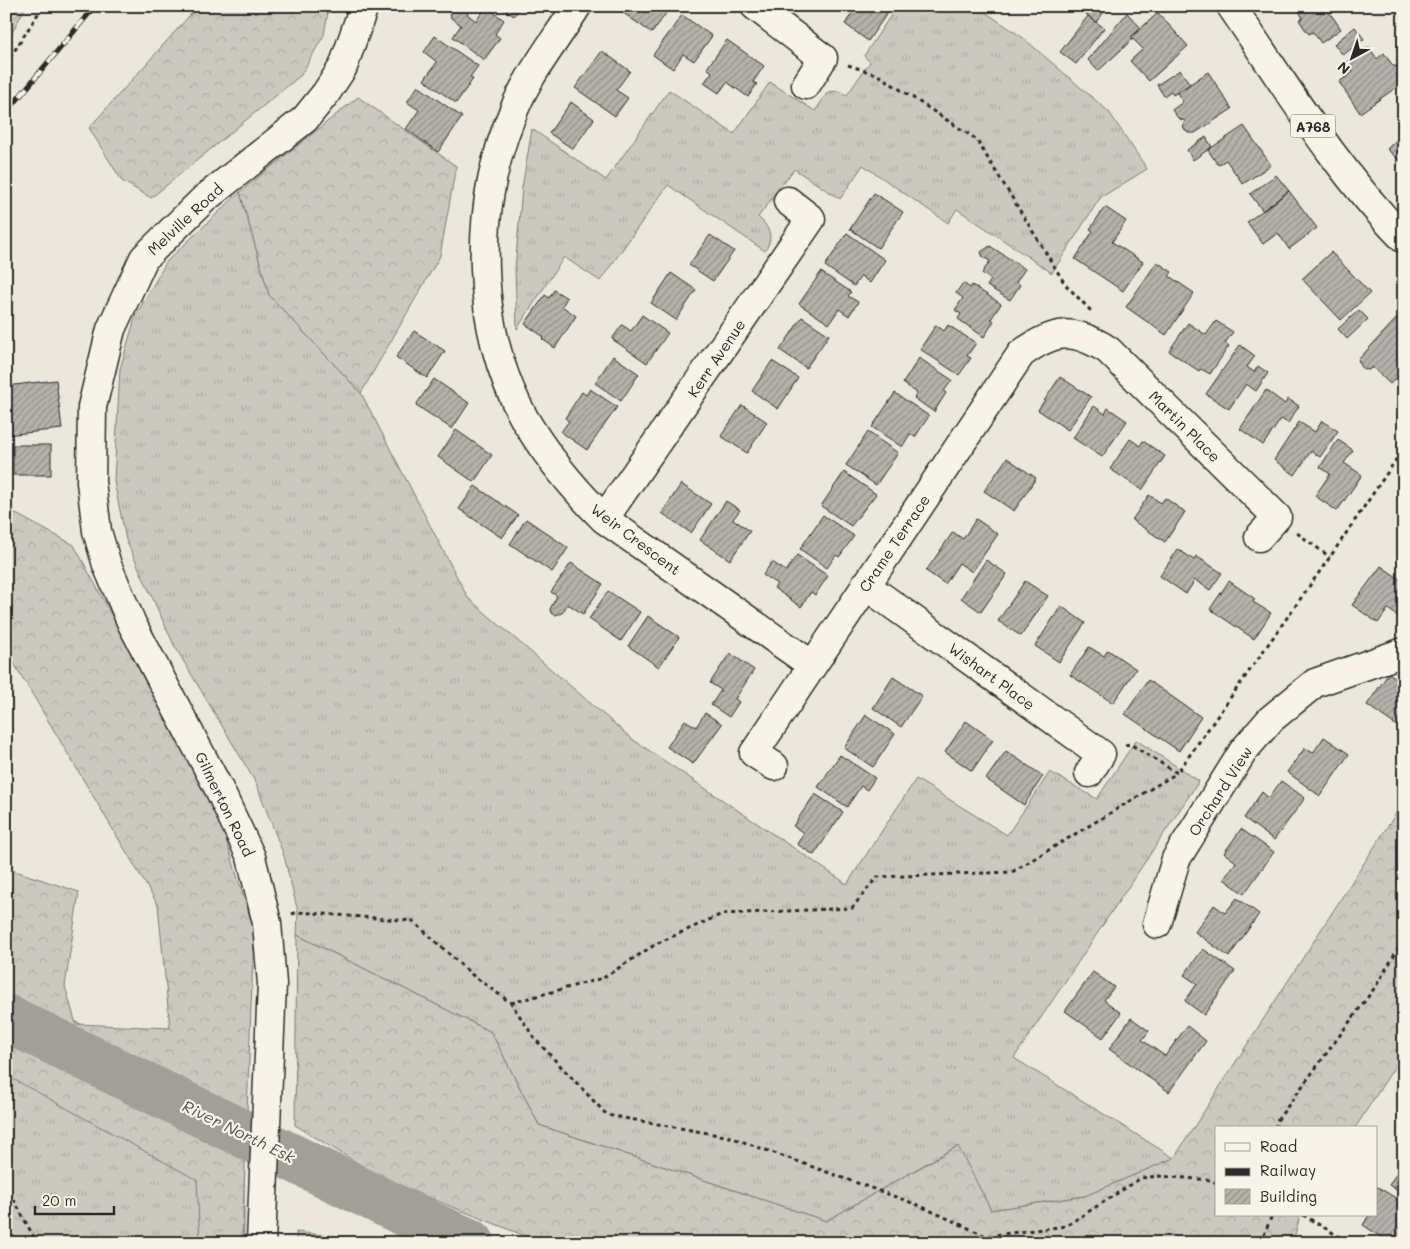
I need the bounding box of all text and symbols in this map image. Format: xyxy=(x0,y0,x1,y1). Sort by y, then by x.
north arrow xyxy=(1328,32,1378,82)
text: N xyxy=(1333,58,1354,79)
road number: A768 xyxy=(1290,114,1336,138)
street label: Melville Road xyxy=(143,179,227,259)
street label: Kerr Avenue xyxy=(683,315,749,401)
street label: Martin Place xyxy=(1145,386,1225,466)
street label: Crame Terrace xyxy=(854,490,934,596)
street label: Weir Crescent xyxy=(587,499,685,579)
street label: Wishart Place xyxy=(945,638,1039,714)
street label: Orchard View xyxy=(1184,742,1256,840)
street label: Gilmerton Road xyxy=(191,748,259,860)
water label: River North Esk xyxy=(179,1095,299,1168)
legend xyxy=(1215,1126,1378,1216)
text: Road xyxy=(1260,1136,1297,1156)
text: Railway xyxy=(1260,1160,1316,1180)
scale bar xyxy=(35,1184,114,1216)
text: Building xyxy=(1260,1186,1317,1206)
text: 20 m xyxy=(42,1190,76,1210)

